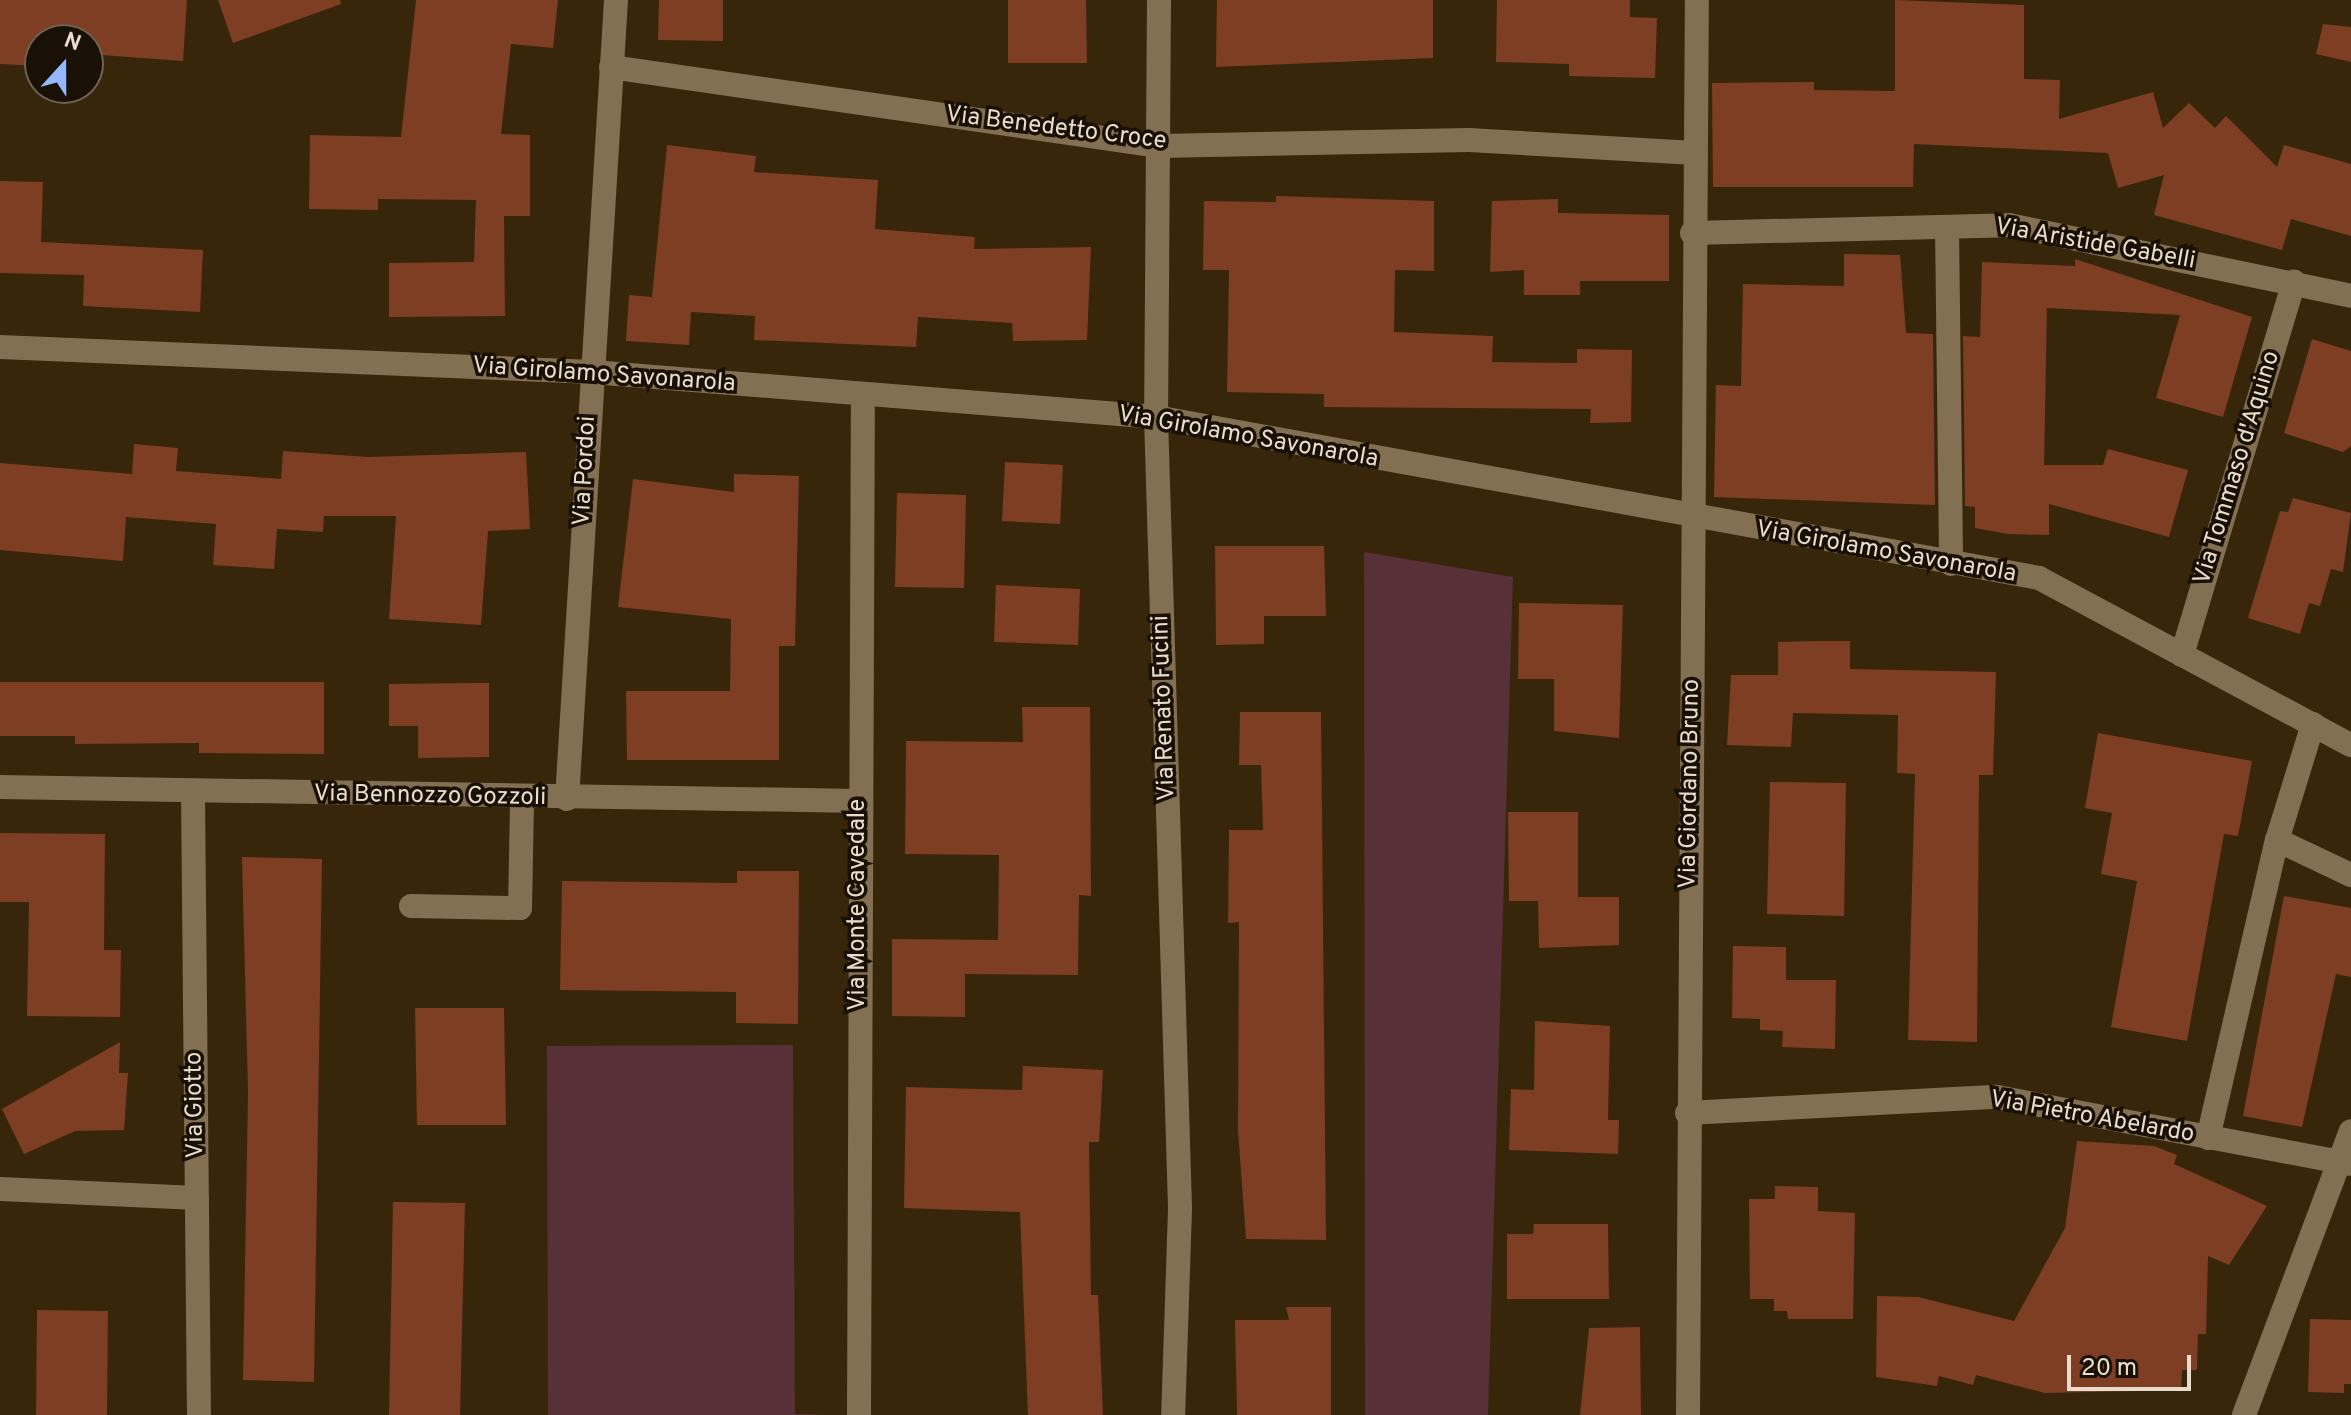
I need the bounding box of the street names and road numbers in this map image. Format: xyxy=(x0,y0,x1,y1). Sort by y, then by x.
street label: Via Benedetto Croce xyxy=(944,101,1168,157)
street label: Via Aristide Gabelli xyxy=(1992,213,2198,277)
street label: Via Tommaso d'Aquino xyxy=(2189,347,2287,589)
street label: Via Girolamo Savonarola xyxy=(471,352,737,400)
street label: Via Girolamo Savonarola xyxy=(1116,401,1380,475)
street label: Via Pordoi xyxy=(569,415,603,527)
street label: Via Girolamo Savonarola xyxy=(1754,516,2018,590)
street label: Via Renato Fucini xyxy=(1147,615,1183,801)
street label: Via Giordano Bruno xyxy=(1675,679,1707,889)
street label: Via Bennozzo Gozzoli xyxy=(314,781,546,813)
street label: Via Monte Cavedale xyxy=(845,799,873,1011)
street label: Via Giotto xyxy=(181,1051,211,1159)
street label: Via Pietro Abelardo xyxy=(1987,1086,2197,1150)

